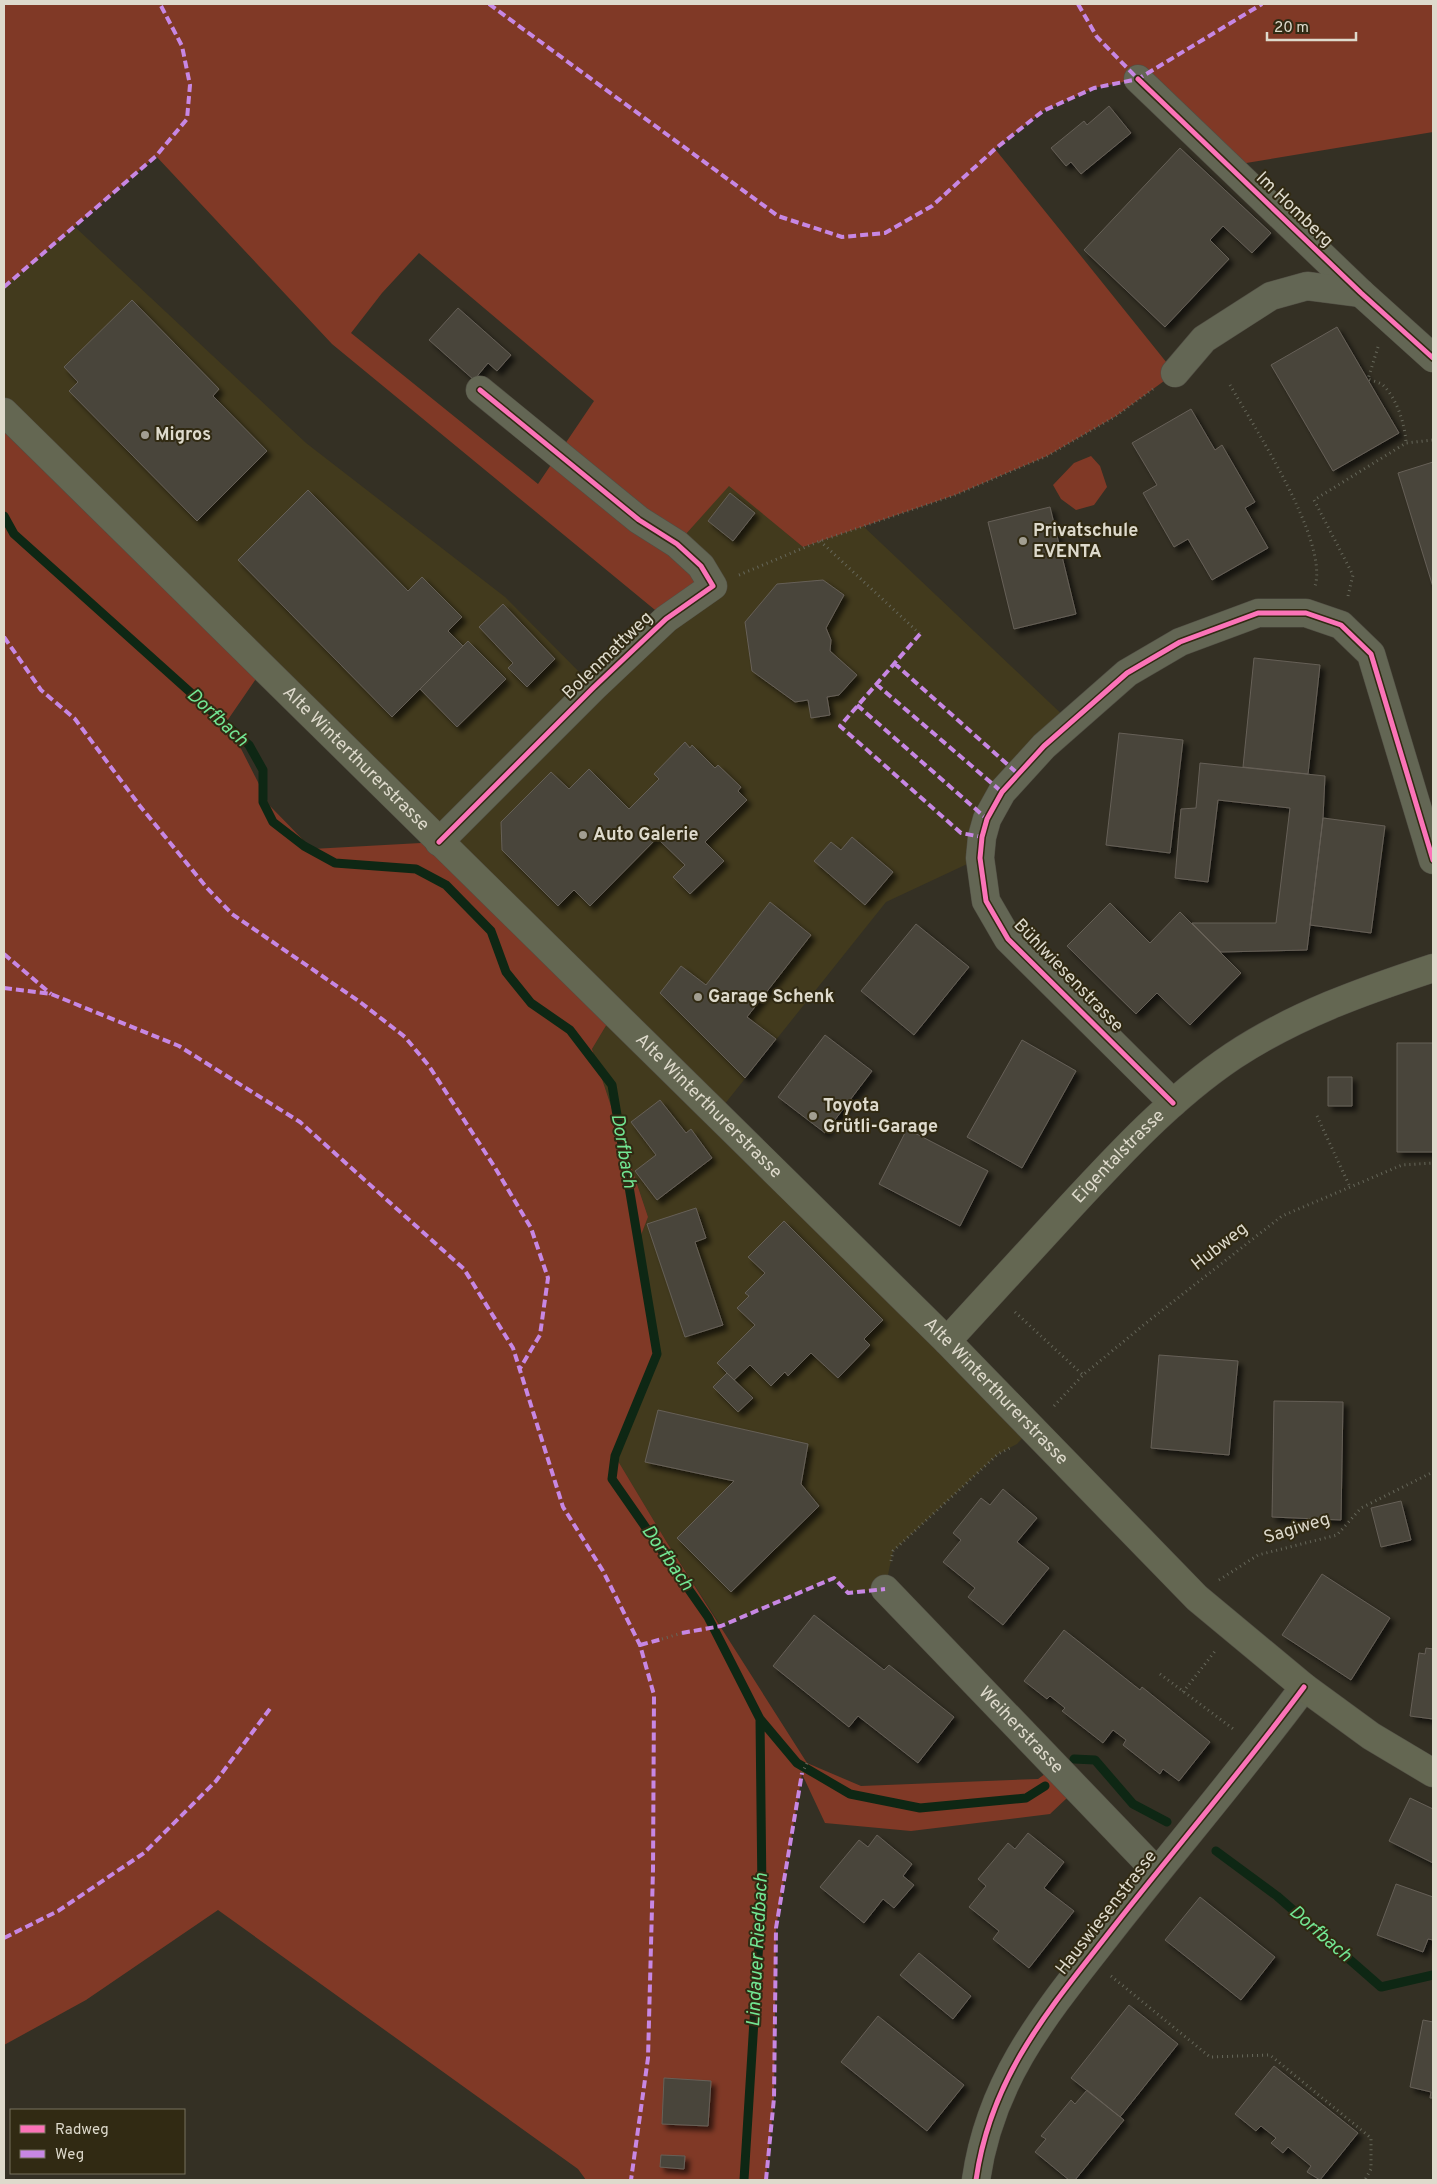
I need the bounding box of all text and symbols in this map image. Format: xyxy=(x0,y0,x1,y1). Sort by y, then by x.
scale bar xyxy=(1267,10,1356,42)
text: 20 m xyxy=(1274,19,1309,38)
street label: Im Homberg xyxy=(1250,167,1338,253)
place label: Migros xyxy=(155,424,211,447)
marker: Migros xyxy=(139,429,151,441)
place label: Privatschule EVENTA xyxy=(1033,520,1138,564)
marker: Privatschule EVENTA xyxy=(1017,535,1029,547)
street label: Bolenmattweg xyxy=(558,607,658,705)
street label: Alte Winterthurerstrasse xyxy=(277,681,434,836)
water label: Dorfbach xyxy=(181,683,253,753)
place label: Auto Galerie xyxy=(593,824,698,847)
marker: Auto Galerie xyxy=(577,829,589,841)
street label: Bühlwiesenstrasse xyxy=(1008,914,1128,1038)
place label: Garage Schenk xyxy=(708,986,835,1009)
marker: Garage Schenk xyxy=(692,991,704,1003)
street label: Alte Winterthurerstrasse xyxy=(630,1029,787,1184)
place label: Toyota Grütli-Garage xyxy=(823,1095,938,1139)
street label: Eigentalstrasse xyxy=(1067,1105,1170,1209)
marker: Toyota Grütli-Garage xyxy=(807,1110,819,1122)
water label: Dorfbach xyxy=(605,1112,641,1191)
street label: Hubweg xyxy=(1187,1218,1253,1276)
street label: Alte Winterthurerstrasse xyxy=(919,1313,1073,1470)
street label: Sagiweg xyxy=(1261,1508,1333,1550)
water label: Dorfbach xyxy=(636,1520,699,1596)
street label: Weiherstrasse xyxy=(973,1682,1068,1779)
street label: Hauswiesenstrasse xyxy=(1051,1846,1163,1980)
water label: Lindauer Riedbach xyxy=(742,1872,774,2028)
water label: Dorfbach xyxy=(1284,1900,1357,1968)
legend xyxy=(10,2109,185,2174)
text: Radweg xyxy=(55,2121,109,2140)
text: Weg xyxy=(55,2146,84,2165)

